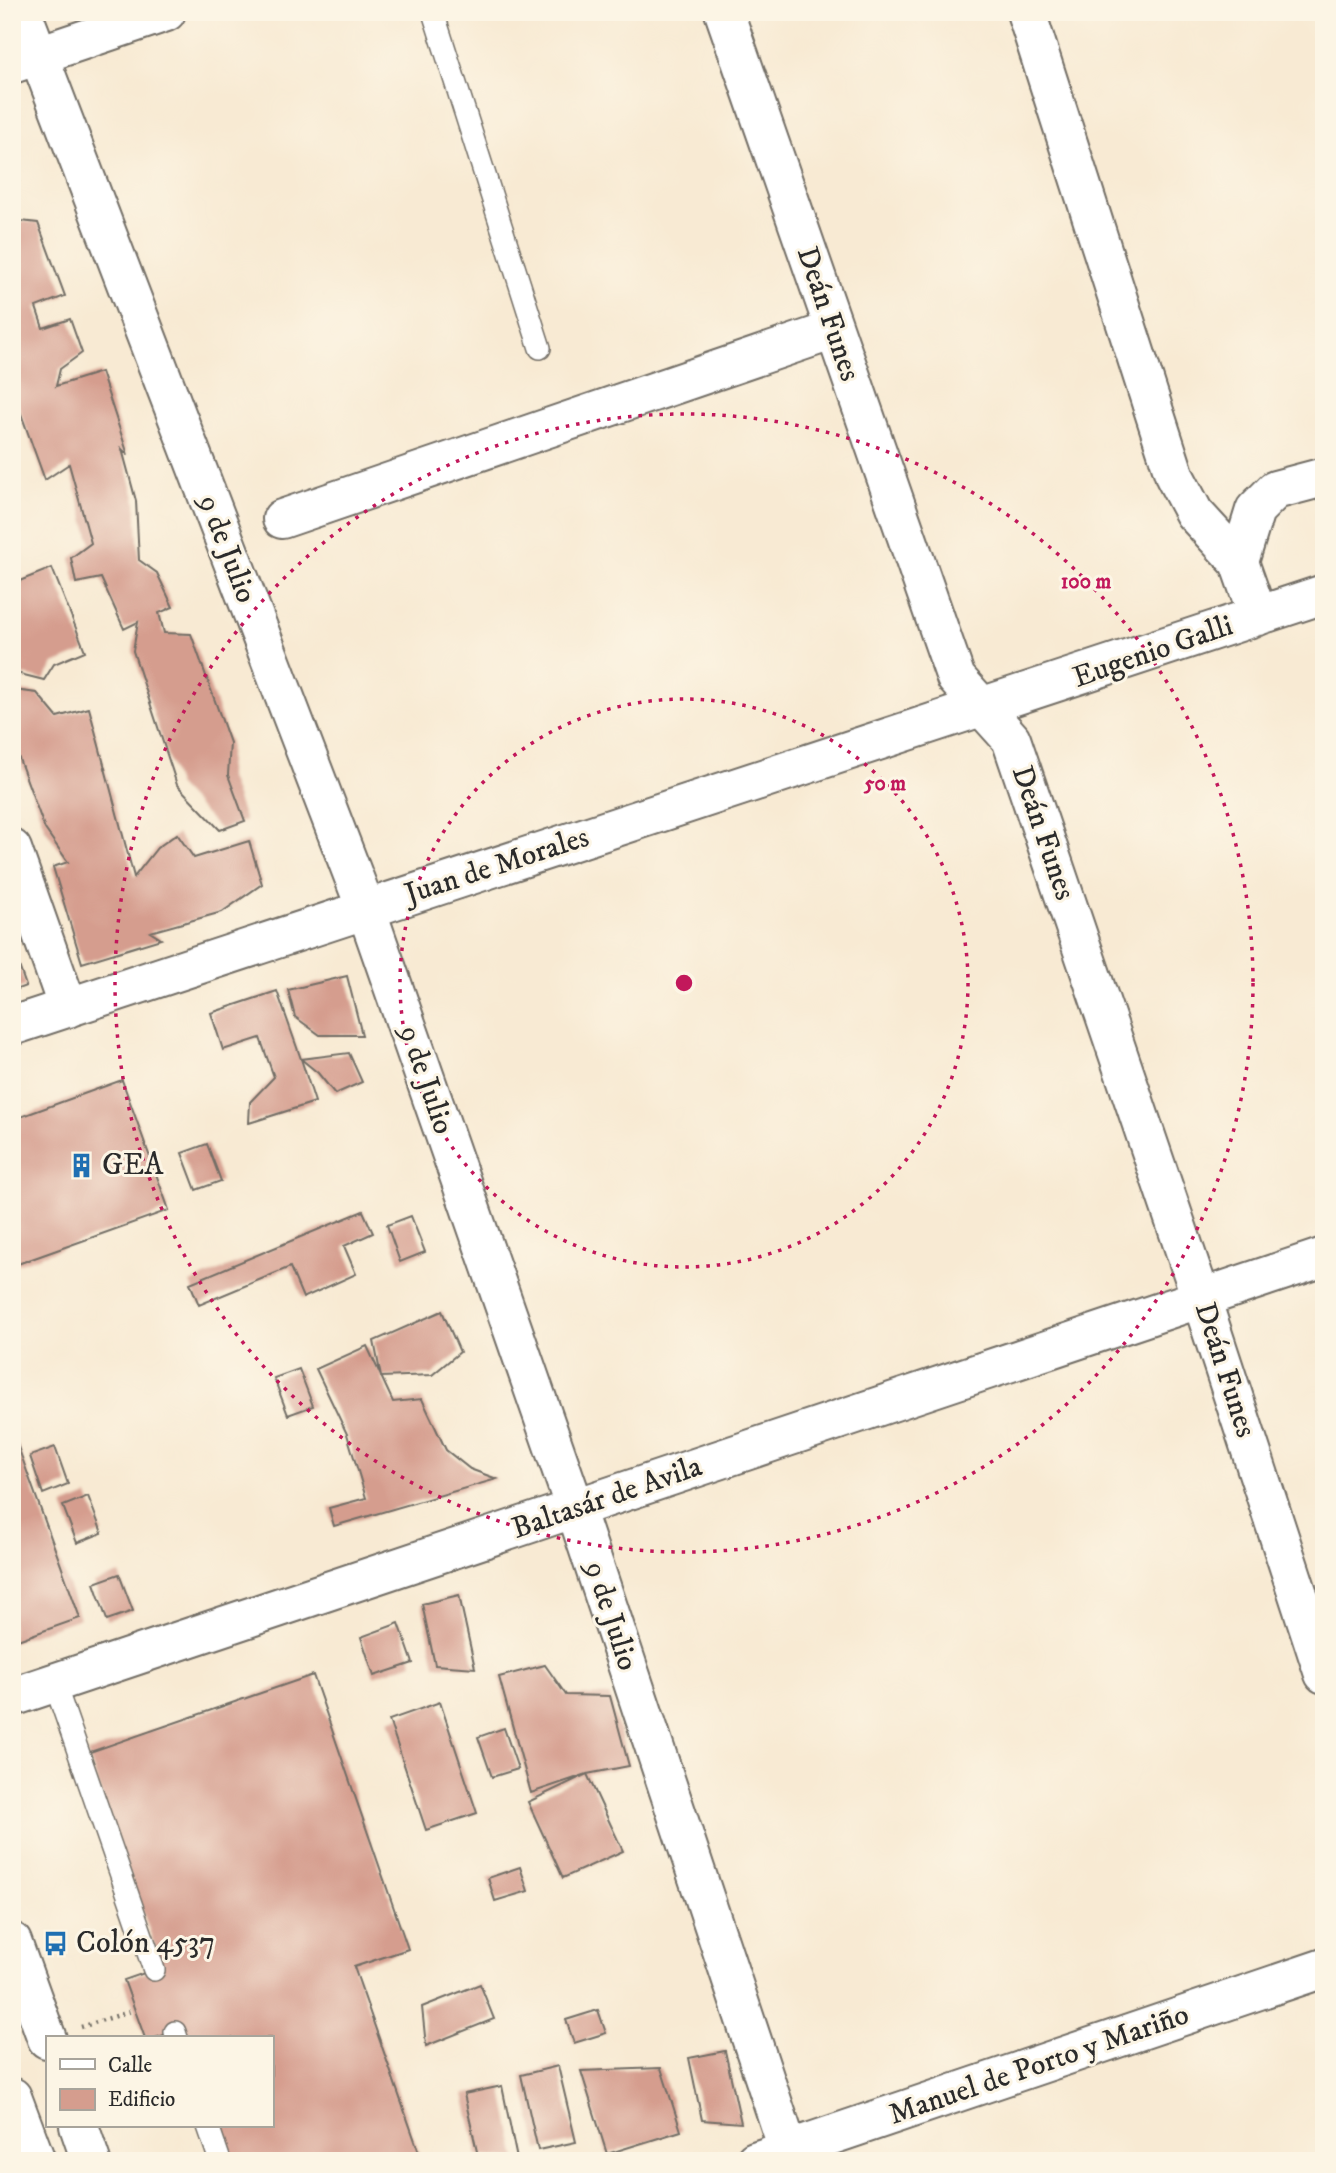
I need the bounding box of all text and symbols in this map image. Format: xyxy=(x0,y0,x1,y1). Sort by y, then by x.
street label: Deán Funes xyxy=(788,242,868,386)
street label: 9 de Julio xyxy=(189,488,264,608)
text: 100 m xyxy=(1061,569,1111,595)
street label: Eugenio Galli xyxy=(1068,607,1238,697)
street label: Deán Funes xyxy=(1003,761,1083,905)
text: 50 m xyxy=(863,771,906,797)
street label: Juan de Morales xyxy=(397,819,594,914)
centre of rings xyxy=(672,971,696,995)
street label: 9 de Julio xyxy=(390,1019,462,1139)
place label: GEA xyxy=(102,1147,164,1184)
building icon: GEA xyxy=(68,1151,96,1179)
street label: Deán Funes xyxy=(1186,1298,1264,1442)
street label: Baltasár de Avila xyxy=(507,1448,707,1548)
street label: 9 de Julio xyxy=(575,1555,646,1675)
place label: Colón 4537 xyxy=(76,1925,215,1962)
bus stop icon: Colón 4537 xyxy=(42,1929,70,1957)
street label: Manuel de Porto y Mariño xyxy=(884,1996,1194,2134)
legend xyxy=(46,2036,273,2128)
text: Calle xyxy=(108,2053,152,2079)
text: Edificio xyxy=(108,2087,175,2113)

